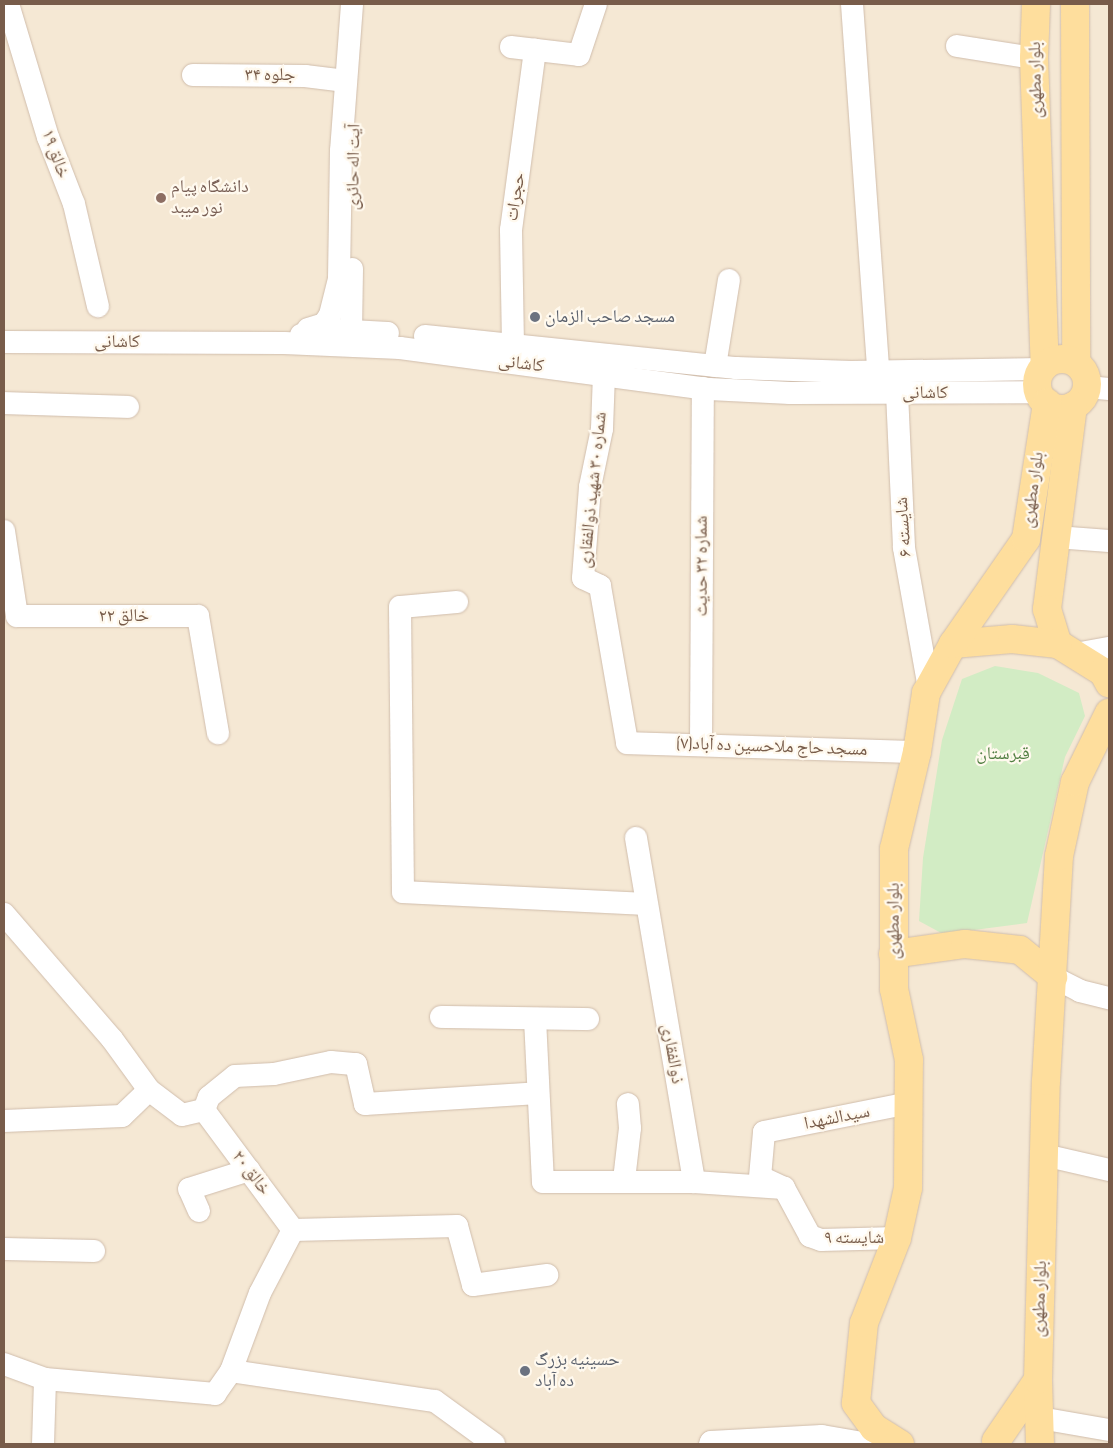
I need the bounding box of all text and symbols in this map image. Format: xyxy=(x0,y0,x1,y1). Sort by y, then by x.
street label: بلوار مطهری xyxy=(1025,41,1047,119)
street label: جلوه ۳۴ xyxy=(245,64,295,86)
street label: آیت اله حائری xyxy=(342,124,366,210)
street label: خالق ۱۹ xyxy=(36,127,74,181)
street label: حجرات xyxy=(502,171,530,223)
place label: دانشگاه پیام نور میبد xyxy=(171,177,249,220)
marker: دانشگاه پیام نور میبد xyxy=(155,192,167,204)
place label: مسجد صاحب الزمان xyxy=(545,306,675,328)
marker: مسجد صاحب الزمان xyxy=(529,311,541,323)
street label: کاشانی xyxy=(94,331,140,353)
street label: کاشانی xyxy=(497,350,545,378)
street label: کاشانی xyxy=(902,382,948,404)
street label: شماره ۳۰ شهید ذوالفقاری xyxy=(574,411,612,569)
street label: بلوار مطهری xyxy=(1017,451,1049,529)
street label: شایسته ۶ xyxy=(891,496,917,558)
street label: شماره ۳۲ حدیث xyxy=(691,516,713,616)
street label: خالق ۲۲ xyxy=(99,605,149,627)
street label: مسجد حاج ملاحسین ده آباد(۷) xyxy=(676,733,868,761)
park label: قبرستان xyxy=(976,743,1030,765)
street label: بلوار مطهری xyxy=(883,883,905,959)
street label: ذوالفقاری xyxy=(656,1022,688,1086)
street label: سیدالشهدا xyxy=(802,1101,872,1135)
street label: خالق ۲۰ xyxy=(227,1146,275,1200)
street label: شایسته ۹ xyxy=(824,1227,884,1249)
street label: بلوار مطهری xyxy=(1028,1260,1052,1338)
place label: حسینیه بزرگ ده آباد xyxy=(535,1350,620,1392)
marker: حسینیه بزرگ ده آباد xyxy=(519,1365,531,1377)

